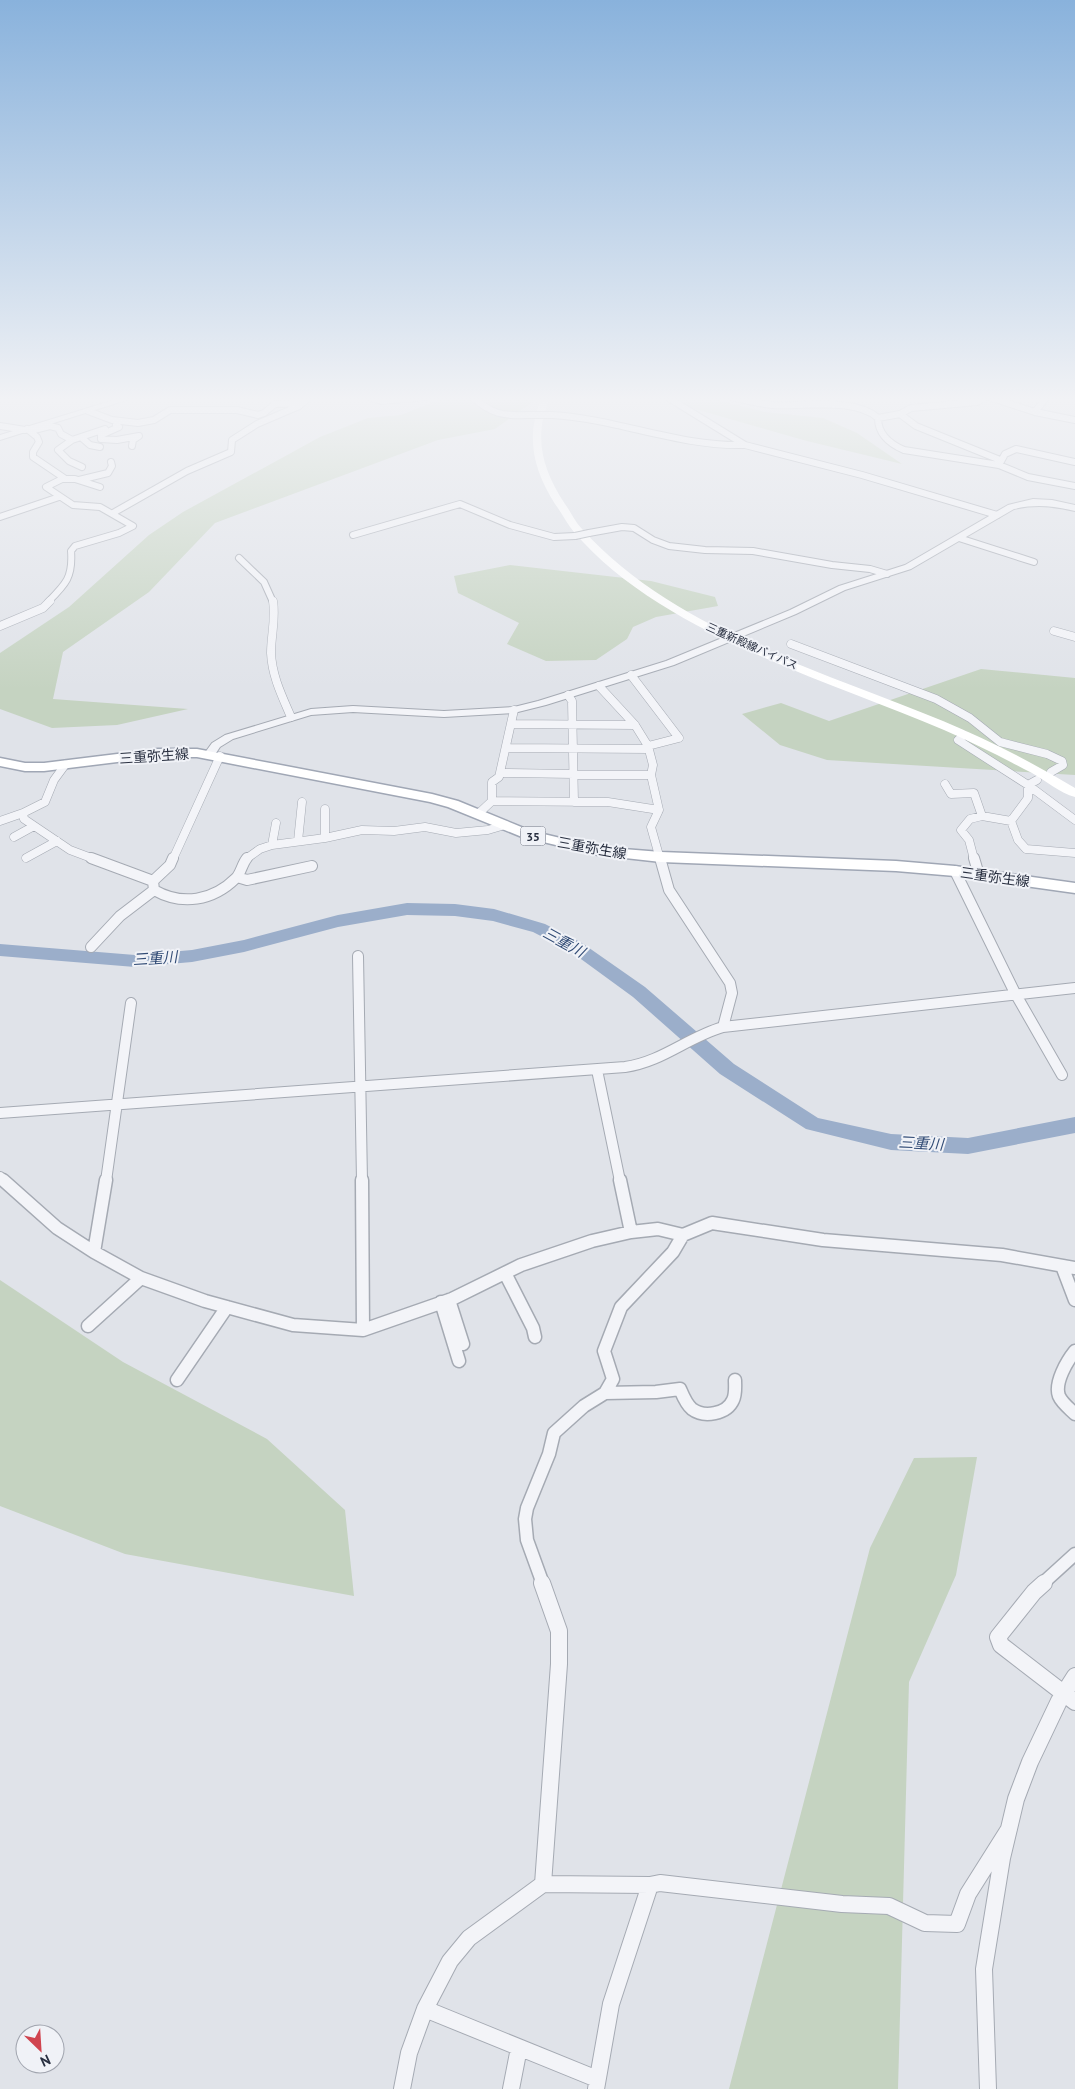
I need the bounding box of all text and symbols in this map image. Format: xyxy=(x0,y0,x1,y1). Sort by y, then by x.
street label: 三重新殿線バイパス xyxy=(704,620,800,672)
street label: 三重弥生線 xyxy=(118,745,190,767)
road number: 35 xyxy=(520,826,546,846)
street label: 三重弥生線 xyxy=(556,833,628,863)
street label: 三重弥生線 xyxy=(959,863,1031,891)
water label: 三重川 xyxy=(540,923,590,962)
water label: 三重川 xyxy=(132,947,180,969)
water label: 三重川 xyxy=(898,1132,946,1154)
north arrow xyxy=(15,2024,65,2074)
text: N xyxy=(38,2051,53,2071)

